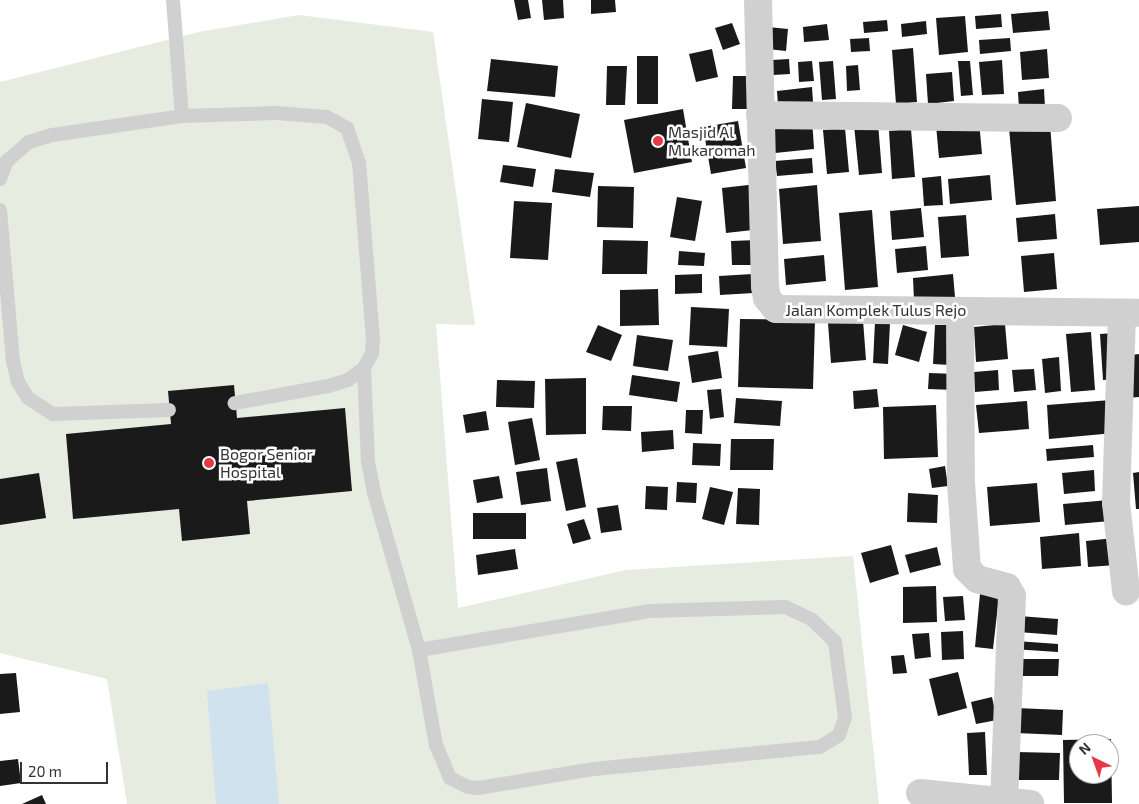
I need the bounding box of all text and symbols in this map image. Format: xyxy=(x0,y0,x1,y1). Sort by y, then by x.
place label: Masjid Al Mukaromah xyxy=(668,122,755,160)
marker: Masjid Al Mukaromah xyxy=(652,135,664,147)
street label: Jalan Komplek Tulus Rejo xyxy=(785,300,967,320)
place label: Bogor Senior Hospital xyxy=(220,444,313,482)
marker: Bogor Senior Hospital xyxy=(202,456,216,470)
north arrow xyxy=(1069,734,1119,784)
text: N xyxy=(1075,739,1094,758)
scale bar xyxy=(22,752,110,784)
text: 20 m xyxy=(28,762,62,780)

